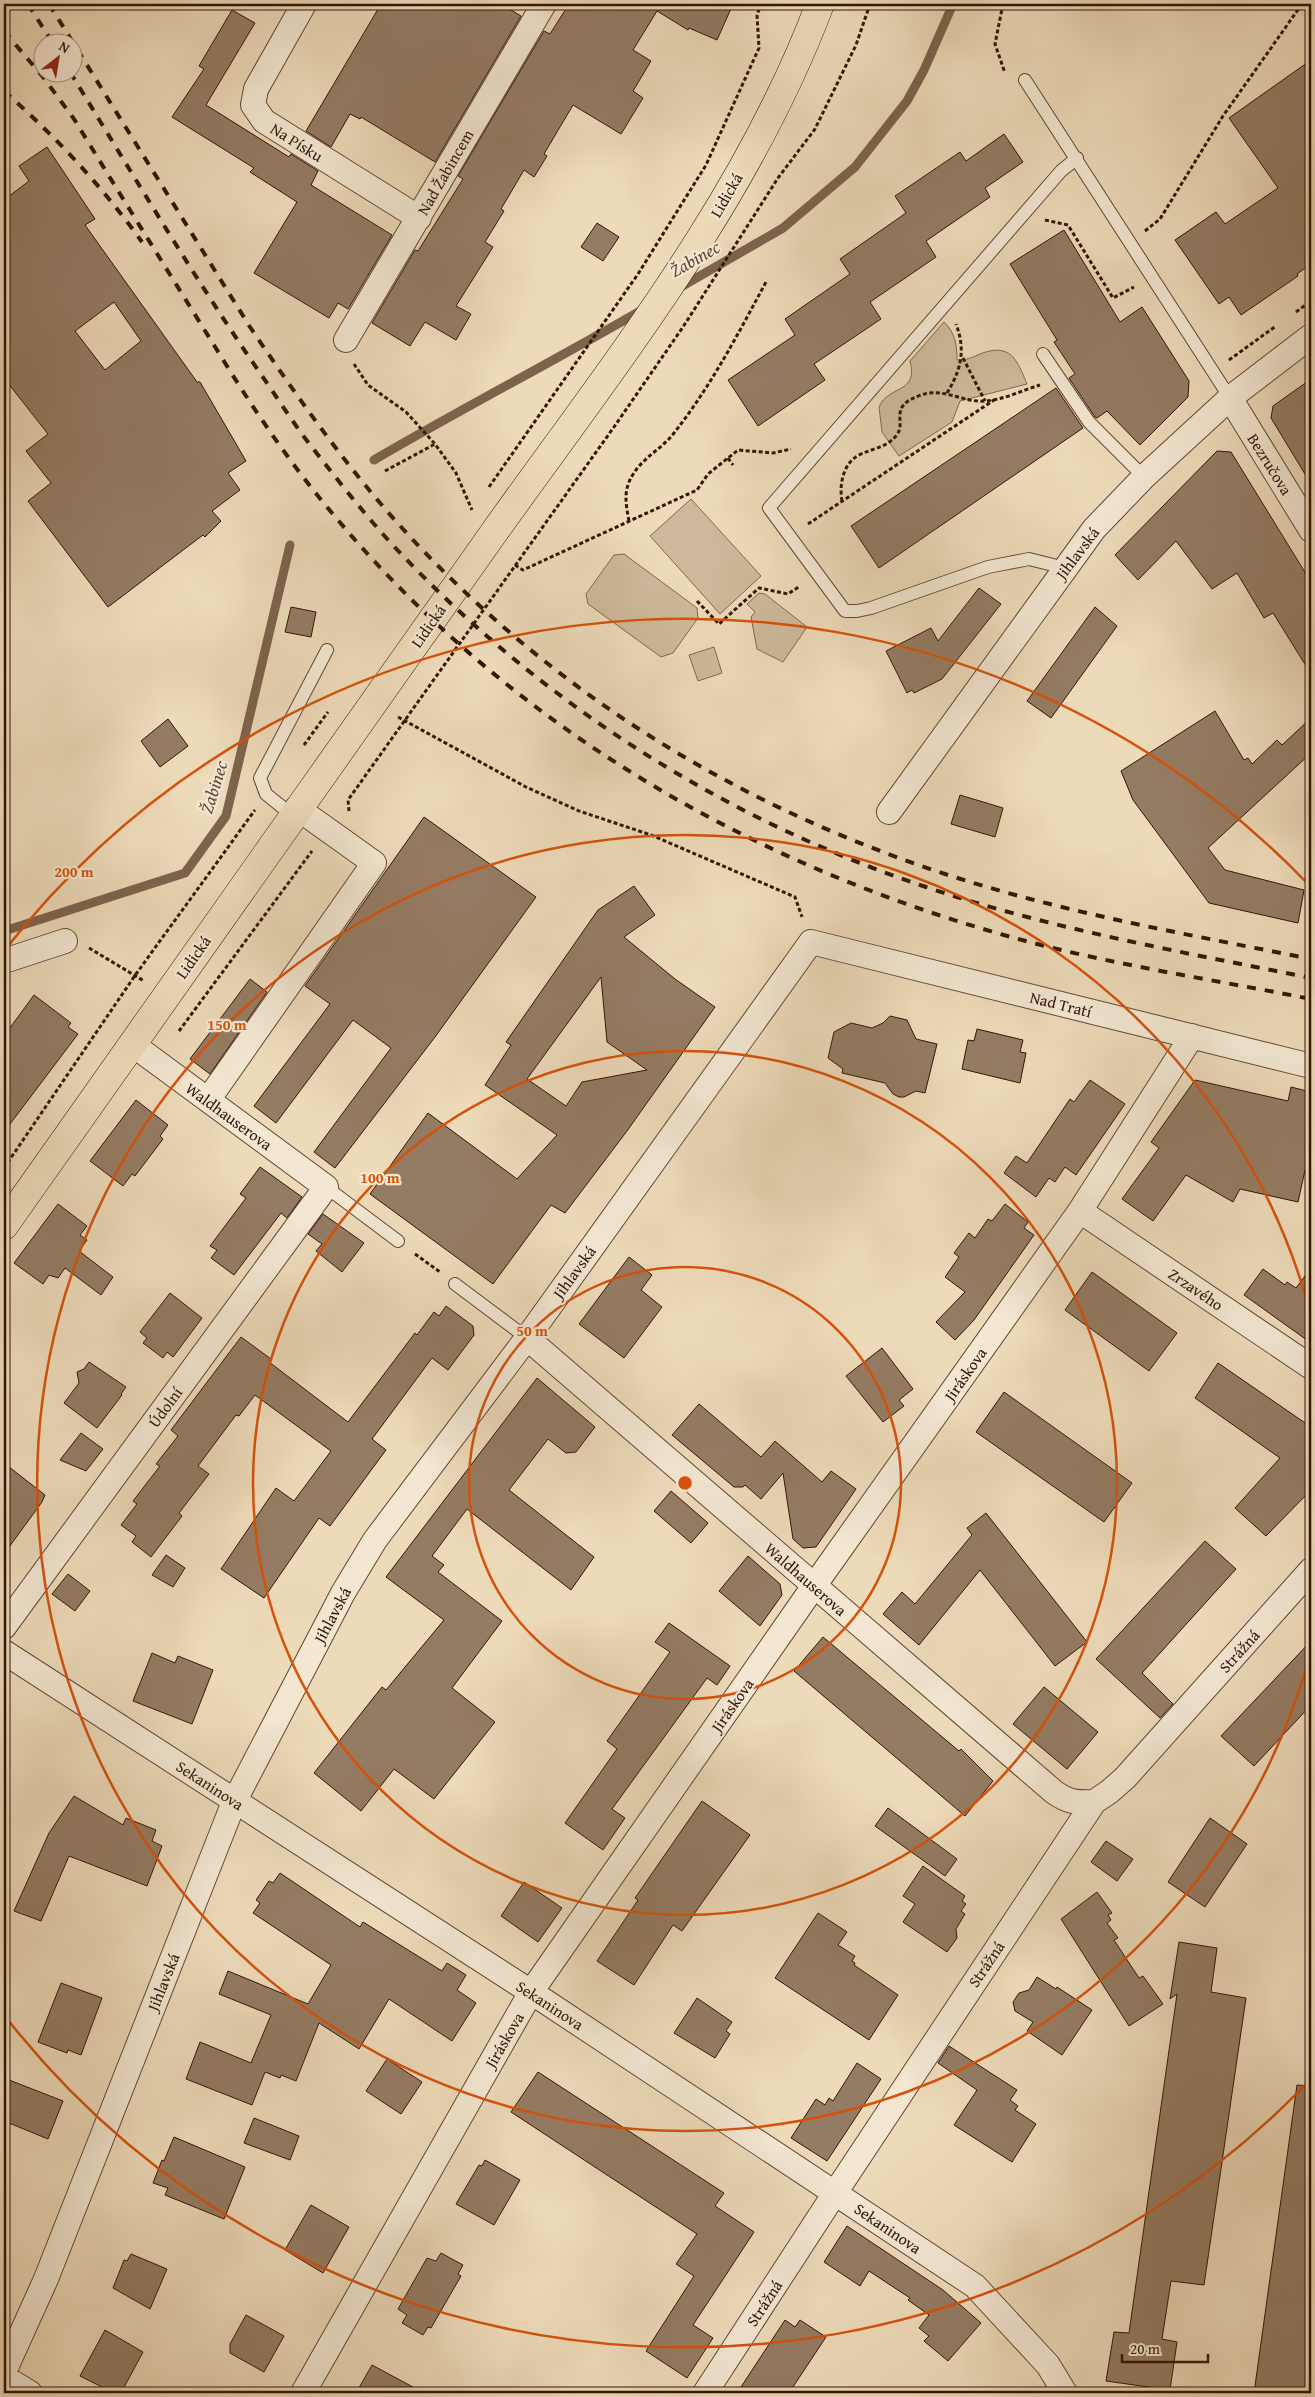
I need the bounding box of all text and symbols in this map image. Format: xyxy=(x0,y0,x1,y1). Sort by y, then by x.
north arrow xyxy=(32,32,82,82)
text: N xyxy=(56,36,74,58)
street label: Na Písku xyxy=(266,117,328,168)
street label: Nad Žabincem xyxy=(411,125,479,219)
street label: Lidická xyxy=(704,168,749,222)
water label: Žabinec xyxy=(665,233,726,284)
street label: Bezručova xyxy=(1242,428,1299,500)
street label: Jihlavská xyxy=(1048,521,1105,586)
street label: Lidická xyxy=(404,599,452,652)
water label: Žabinec xyxy=(193,756,235,817)
text: 200 m xyxy=(54,861,94,882)
street label: Lidická xyxy=(169,930,217,983)
street label: Nad Tratí xyxy=(1027,985,1095,1023)
text: 150 m xyxy=(207,1014,247,1035)
street label: Waldhauserova xyxy=(181,1076,278,1156)
text: 100 m xyxy=(360,1167,400,1188)
street label: Jihlavská xyxy=(545,1240,602,1305)
street label: Zrzavého xyxy=(1164,1262,1228,1316)
text: 50 m xyxy=(516,1320,548,1341)
street label: Jiráskova xyxy=(937,1342,993,1407)
street label: Údolní xyxy=(142,1381,188,1432)
centre of rings xyxy=(676,1474,694,1492)
street label: Waldhauserova xyxy=(760,1536,853,1622)
street label: Jihlavská xyxy=(306,1582,357,1649)
street label: Strážná xyxy=(1213,1624,1265,1678)
street label: Jiráskova xyxy=(704,1673,760,1738)
street label: Sekaninova xyxy=(171,1754,249,1816)
street label: Strážná xyxy=(962,1936,1010,1992)
street label: Jihlavská xyxy=(140,1949,186,2016)
street label: Sekaninova xyxy=(511,1974,589,2036)
street label: Jiráskova xyxy=(477,2007,530,2074)
street label: Sekaninova xyxy=(850,2197,927,2260)
street label: Strážná xyxy=(740,2275,788,2331)
scale bar xyxy=(1122,2332,1209,2364)
text: 20 m xyxy=(1130,2338,1161,2359)

